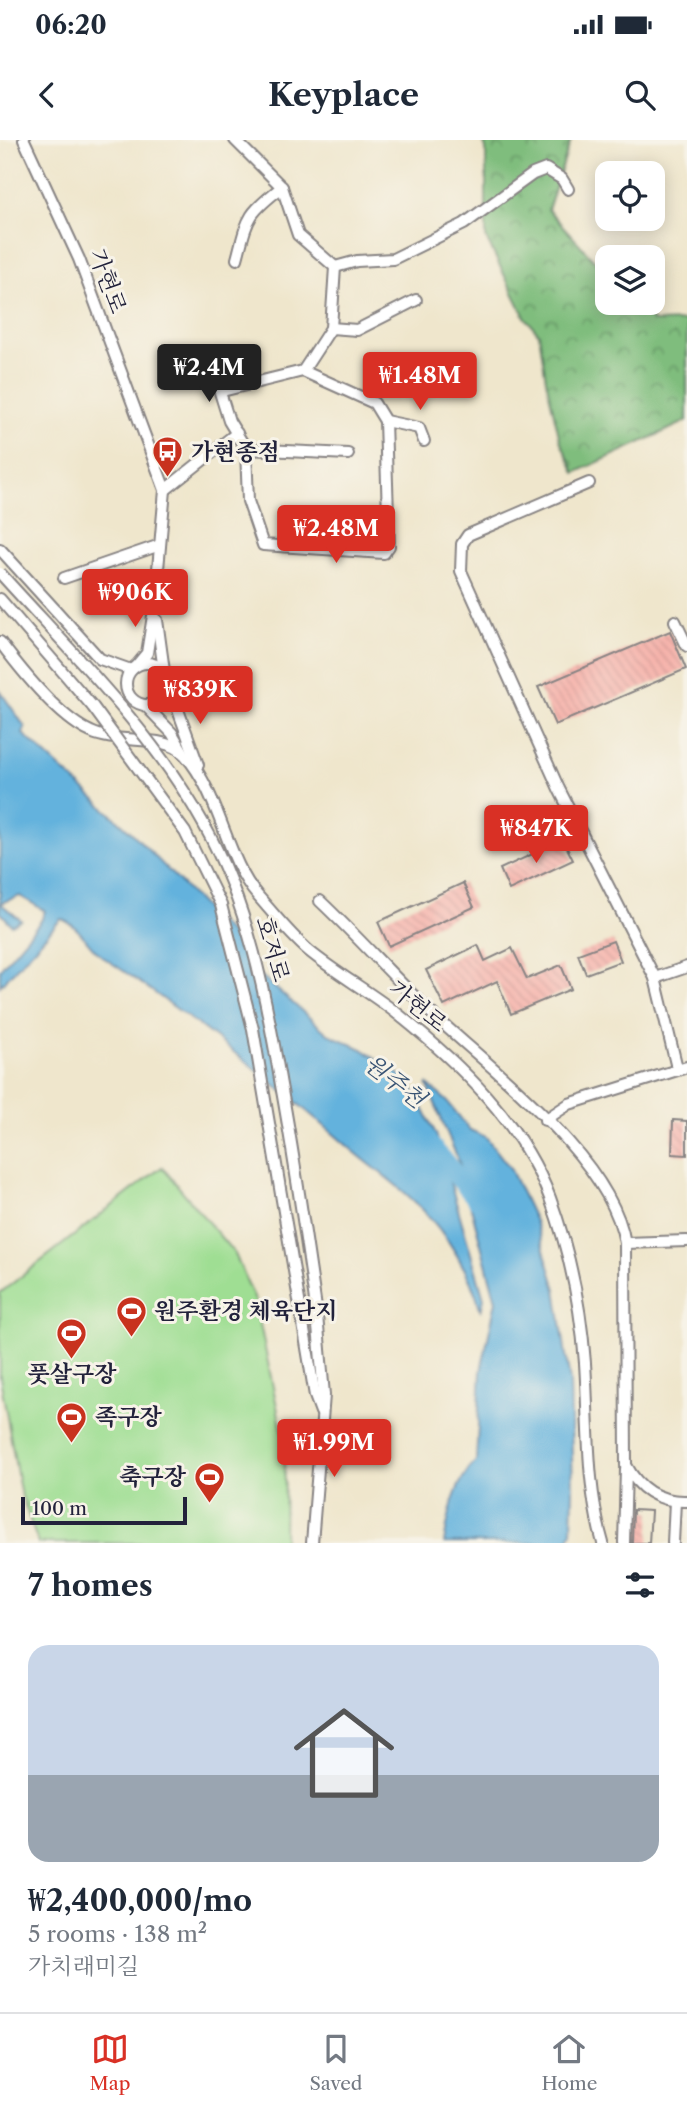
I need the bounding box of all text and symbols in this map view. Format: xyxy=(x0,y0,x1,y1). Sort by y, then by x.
text: 06:20 xyxy=(35,9,107,41)
text: Keyplace xyxy=(268,75,419,114)
icon: back xyxy=(28,76,66,114)
icon: search xyxy=(621,76,659,114)
map controls xyxy=(595,161,665,315)
button: locate xyxy=(595,161,665,231)
street label: 가현로 xyxy=(83,245,133,317)
button: layers xyxy=(595,245,665,315)
pin: ₩2.4M xyxy=(160,344,258,404)
pin: ₩1.48M xyxy=(363,352,477,412)
text: ₩2.4M xyxy=(173,353,245,381)
text: ₩1.48M xyxy=(379,361,461,389)
bus stop icon: 가현종점 xyxy=(151,435,185,479)
place label: 가현종점 xyxy=(191,438,280,466)
pin: ₩2.48M xyxy=(279,506,393,565)
text: ₩2.48M xyxy=(293,514,379,542)
pin: ₩906K xyxy=(86,570,184,629)
text: ₩906K xyxy=(98,578,172,606)
pin: ₩839K xyxy=(151,666,249,726)
text: ₩839K xyxy=(164,675,236,703)
pin: ₩847K xyxy=(487,806,585,865)
text: ₩847K xyxy=(500,814,572,842)
street label: 호저로 xyxy=(250,913,296,985)
street label: 가현로 xyxy=(383,974,453,1038)
water label: 원주천 xyxy=(359,1048,433,1115)
sports icon: 원주환경 체육단지 xyxy=(114,1294,148,1338)
place label: 원주환경 체육단지 xyxy=(154,1297,338,1325)
sports icon: 풋살구장 xyxy=(55,1316,89,1360)
place label: 풋살구장 xyxy=(28,1360,117,1388)
sports icon: 족구장 xyxy=(55,1400,89,1444)
place label: 족구장 xyxy=(95,1403,162,1431)
pin: ₩1.99M xyxy=(277,1420,391,1479)
text: ₩1.99M xyxy=(293,1428,375,1456)
sports icon: 축구장 xyxy=(192,1460,226,1504)
place label: 축구장 xyxy=(119,1463,187,1491)
scale bar xyxy=(21,1494,187,1526)
text: 100 m xyxy=(32,1497,87,1520)
icon: filters xyxy=(621,1566,659,1604)
text: 7 homes xyxy=(28,1567,153,1604)
icon: home xyxy=(281,1690,407,1816)
text: ₩2,400,000/mo xyxy=(28,1882,252,1919)
text: 5 rooms · 138 m² xyxy=(28,1920,207,1948)
text: 가치래미길 xyxy=(28,1952,139,1980)
tab: Map xyxy=(90,2030,130,2095)
tab: Saved xyxy=(310,2030,362,2095)
tab: Home xyxy=(542,2030,597,2095)

